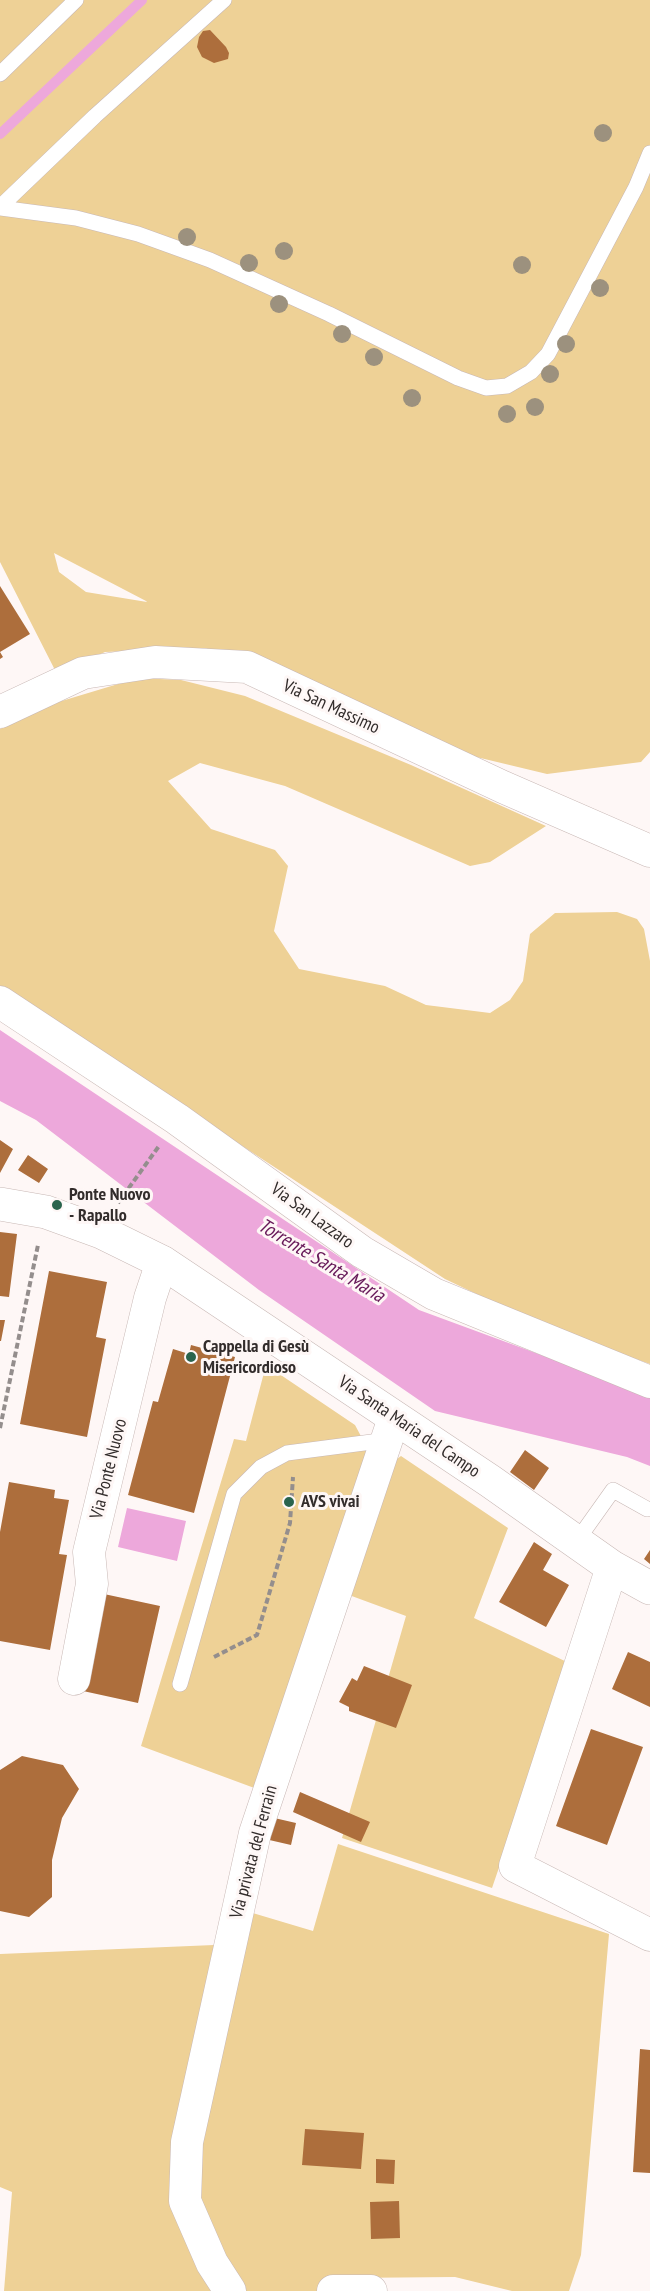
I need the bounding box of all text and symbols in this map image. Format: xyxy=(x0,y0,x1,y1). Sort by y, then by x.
street label: Via San Massimo xyxy=(279,675,383,739)
street label: Via San Lazzaro xyxy=(266,1179,358,1253)
place label: Ponte Nuovo - Rapallo xyxy=(69,1184,150,1226)
marker: Ponte Nuovo - Rapallo xyxy=(50,1198,64,1212)
water label: Torrente Santa Maria xyxy=(254,1214,388,1308)
place label: Cappella di Gesù Misericordioso xyxy=(203,1336,309,1378)
marker: Cappella di Gesù Misericordioso xyxy=(184,1350,198,1364)
street label: Via Santa Maria del Campo xyxy=(334,1372,484,1482)
street label: Via Ponte Nuovo xyxy=(86,1417,132,1521)
place label: AVS vivai xyxy=(301,1491,359,1513)
marker: AVS vivai xyxy=(282,1495,296,1509)
street label: Via privata del Ferrain xyxy=(226,1783,282,1921)

